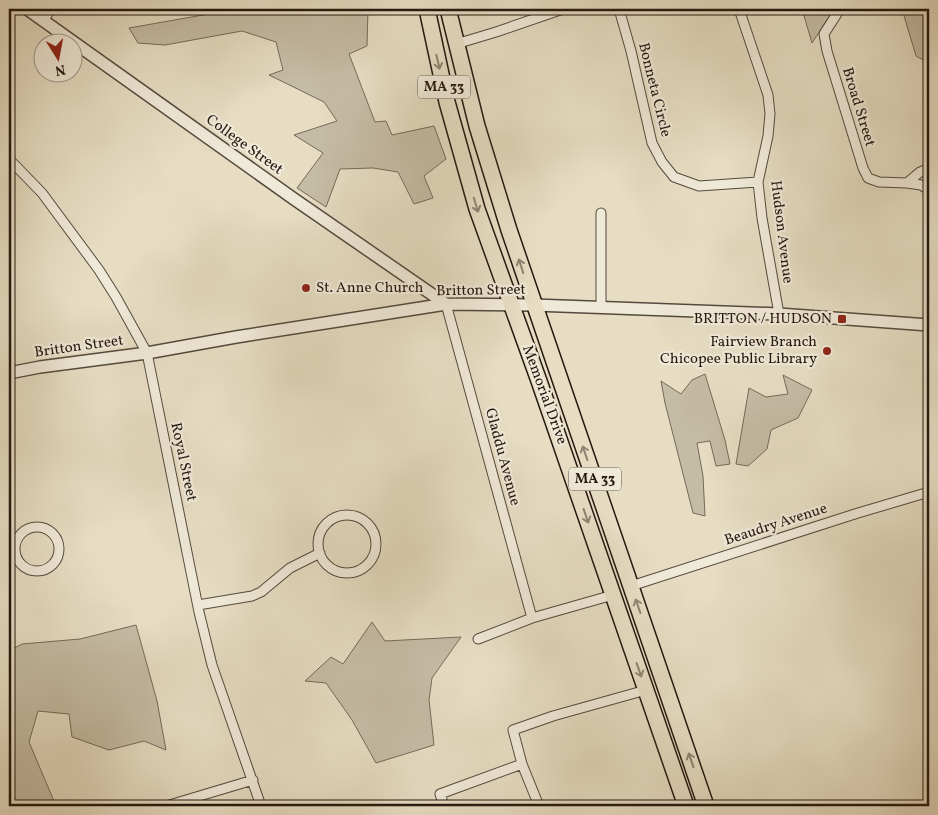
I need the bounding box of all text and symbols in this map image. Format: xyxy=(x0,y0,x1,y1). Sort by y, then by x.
north arrow xyxy=(32,32,82,82)
street label: Bonneta Circle xyxy=(632,41,676,139)
one-way arrow xyxy=(434,54,443,70)
text: N xyxy=(53,59,67,80)
street label: Broad Street xyxy=(836,65,880,149)
road number: MA 33 xyxy=(418,75,470,98)
street label: College Street xyxy=(201,110,287,180)
street label: Hudson Avenue xyxy=(764,179,798,285)
one-way arrow xyxy=(471,197,481,213)
one-way arrow xyxy=(515,258,525,274)
place label: St. Anne Church xyxy=(316,278,423,299)
street label: Britton Street xyxy=(436,280,526,302)
marker: St. Anne Church xyxy=(300,282,312,294)
place label: BRITTON / HUDSON xyxy=(694,309,832,330)
marker: BRITTON / HUDSON xyxy=(836,313,848,325)
street label: Britton Street xyxy=(33,330,125,364)
place label: Fairview Branch Chicopee Public Library xyxy=(660,332,817,370)
street label: Memorial Drive xyxy=(516,342,572,448)
marker: Fairview Branch Chicopee Public Library xyxy=(821,345,833,357)
street label: Gladdu Avenue xyxy=(479,406,525,508)
street label: Royal Street xyxy=(164,421,202,503)
one-way arrow xyxy=(580,445,590,461)
road number: MA 33 xyxy=(569,468,621,490)
street label: Beaudry Avenue xyxy=(722,499,830,551)
one-way arrow xyxy=(582,508,591,523)
one-way arrow xyxy=(633,599,642,615)
one-way arrow xyxy=(634,662,644,678)
one-way arrow xyxy=(686,753,695,768)

